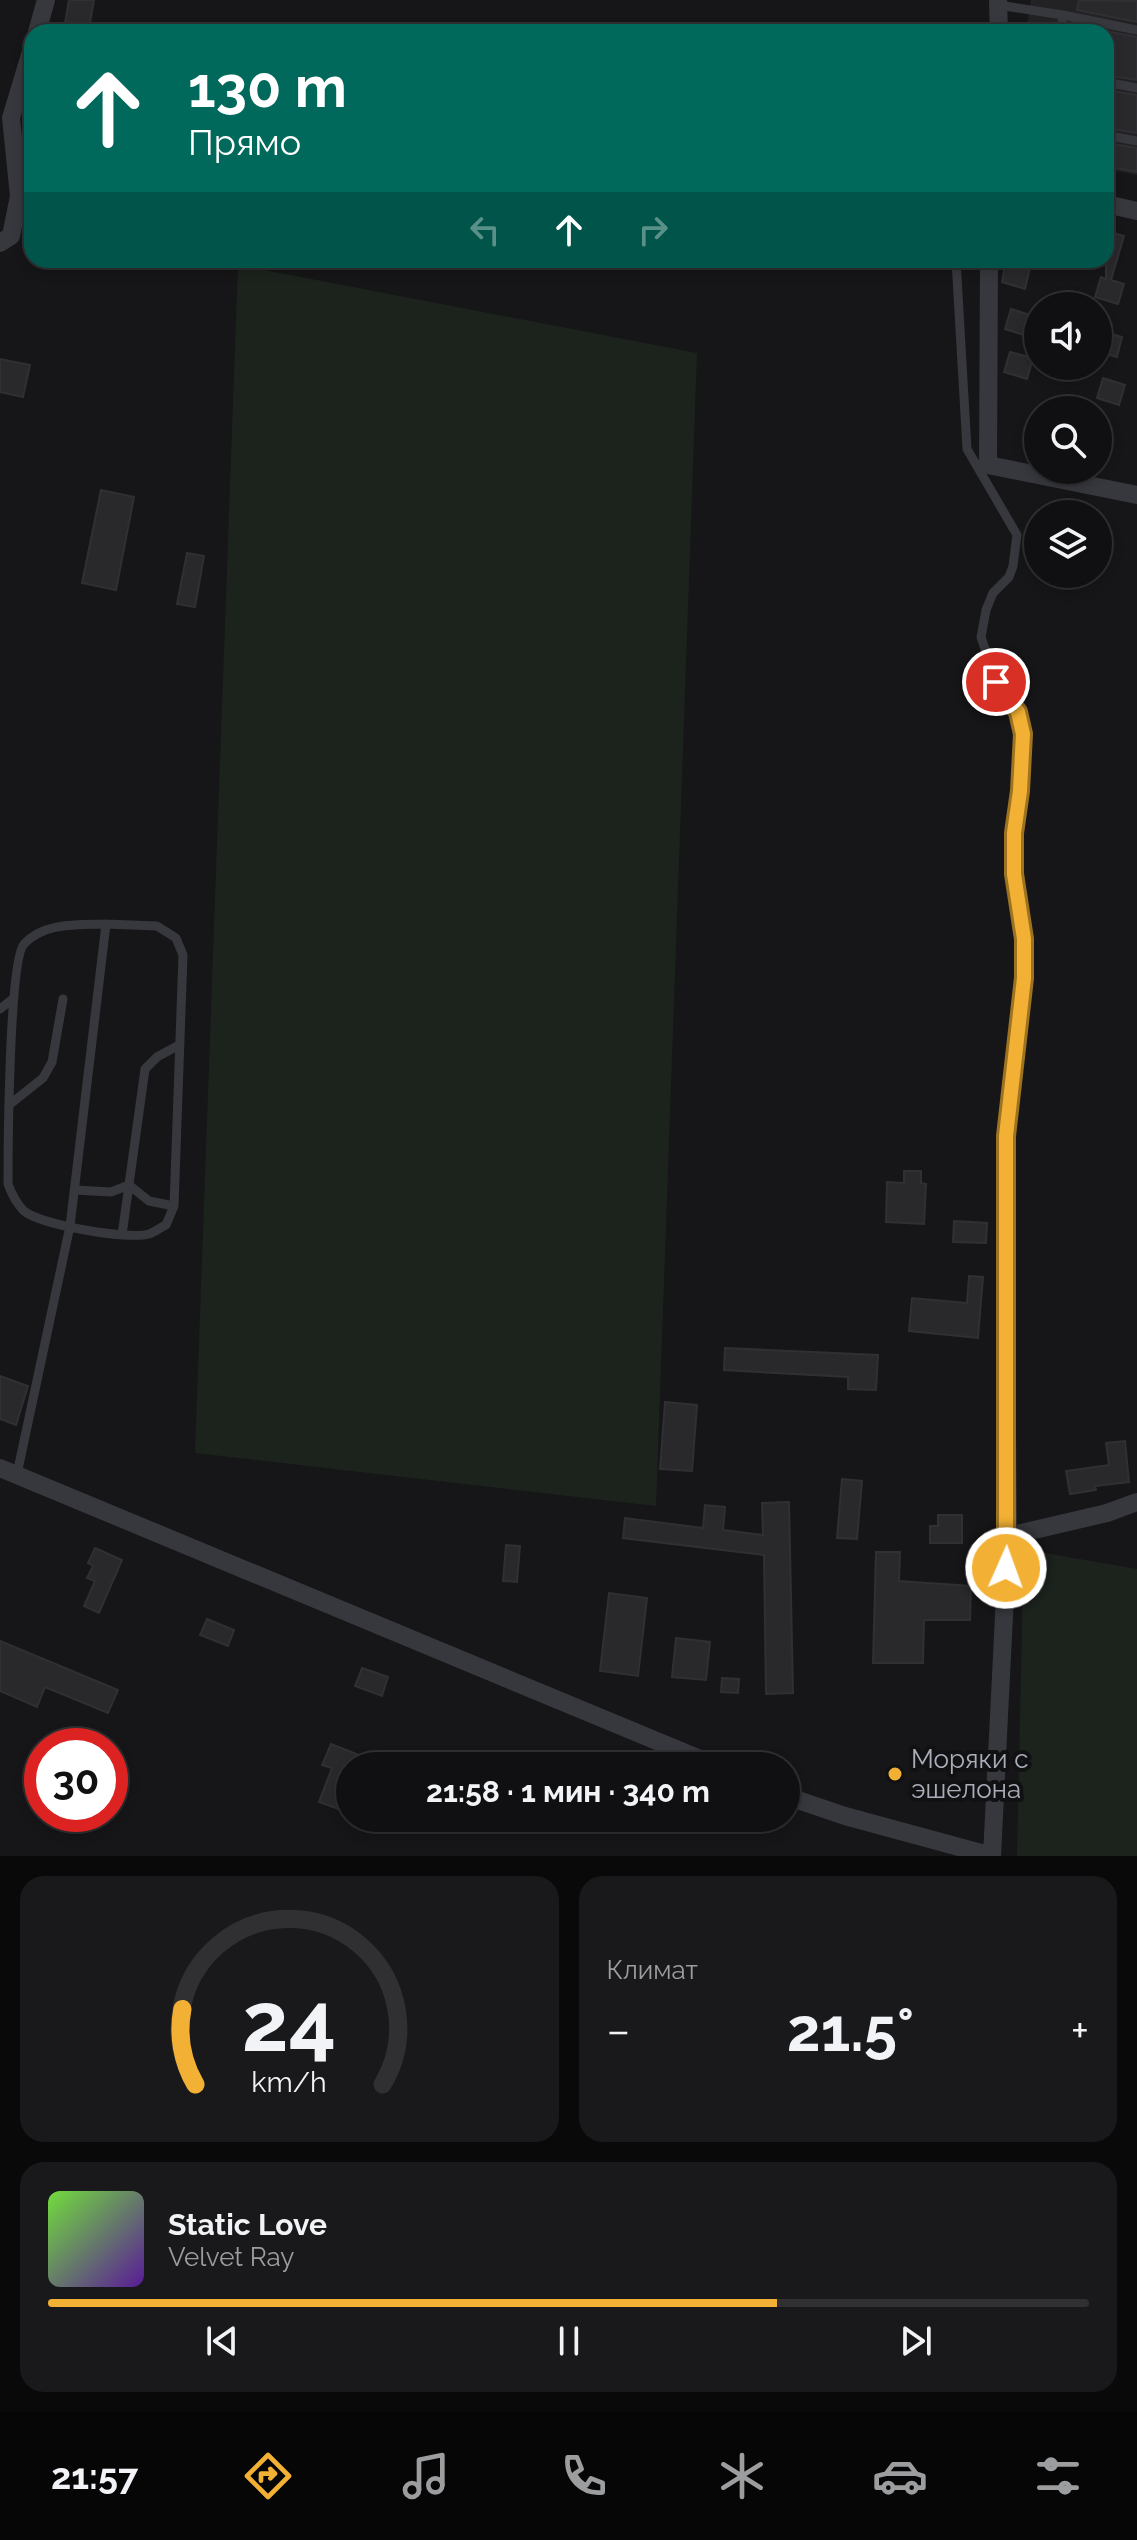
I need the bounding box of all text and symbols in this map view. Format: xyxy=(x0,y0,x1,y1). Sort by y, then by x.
text: 130 m xyxy=(188,54,347,120)
icon: ahead xyxy=(56,56,160,160)
text: Прямо xyxy=(188,121,301,163)
icon: left xyxy=(463,208,507,252)
icon: ahead xyxy=(547,208,591,252)
icon: right xyxy=(631,208,675,252)
map controls xyxy=(1024,292,1112,588)
button: sound xyxy=(1024,292,1112,380)
button: search xyxy=(1024,396,1112,484)
button: layers xyxy=(1024,500,1112,588)
pin xyxy=(962,648,1030,716)
icon: arrive xyxy=(974,660,1018,704)
position arrow xyxy=(964,1526,1048,1610)
speed limit sign: 30 xyxy=(24,1728,128,1832)
place label: Моряки с эшелона xyxy=(911,1744,1028,1804)
marker: Моряки с эшелона xyxy=(886,1765,904,1783)
text: 21:58 · 1 мин · 340 m xyxy=(426,1774,710,1809)
text: Климат xyxy=(607,1955,698,1985)
text: 24 xyxy=(242,1973,336,2070)
text: 21.5° xyxy=(787,1995,914,2065)
text: − xyxy=(607,2005,630,2056)
text: + xyxy=(1071,2005,1089,2056)
text: km/h xyxy=(252,2065,327,2099)
text: Static Love xyxy=(168,2207,327,2242)
text: Velvet Ray xyxy=(168,2242,294,2272)
icon: previous xyxy=(200,2319,244,2363)
icon: pause xyxy=(547,2319,591,2363)
icon: next xyxy=(894,2319,938,2363)
icon: directions xyxy=(240,2448,296,2504)
icon: music xyxy=(398,2448,454,2504)
icon: phone xyxy=(556,2448,612,2504)
icon: climate xyxy=(714,2448,770,2504)
icon: car xyxy=(872,2448,928,2504)
icon: filters xyxy=(1030,2448,1086,2504)
text: 21:57 xyxy=(51,2455,138,2497)

